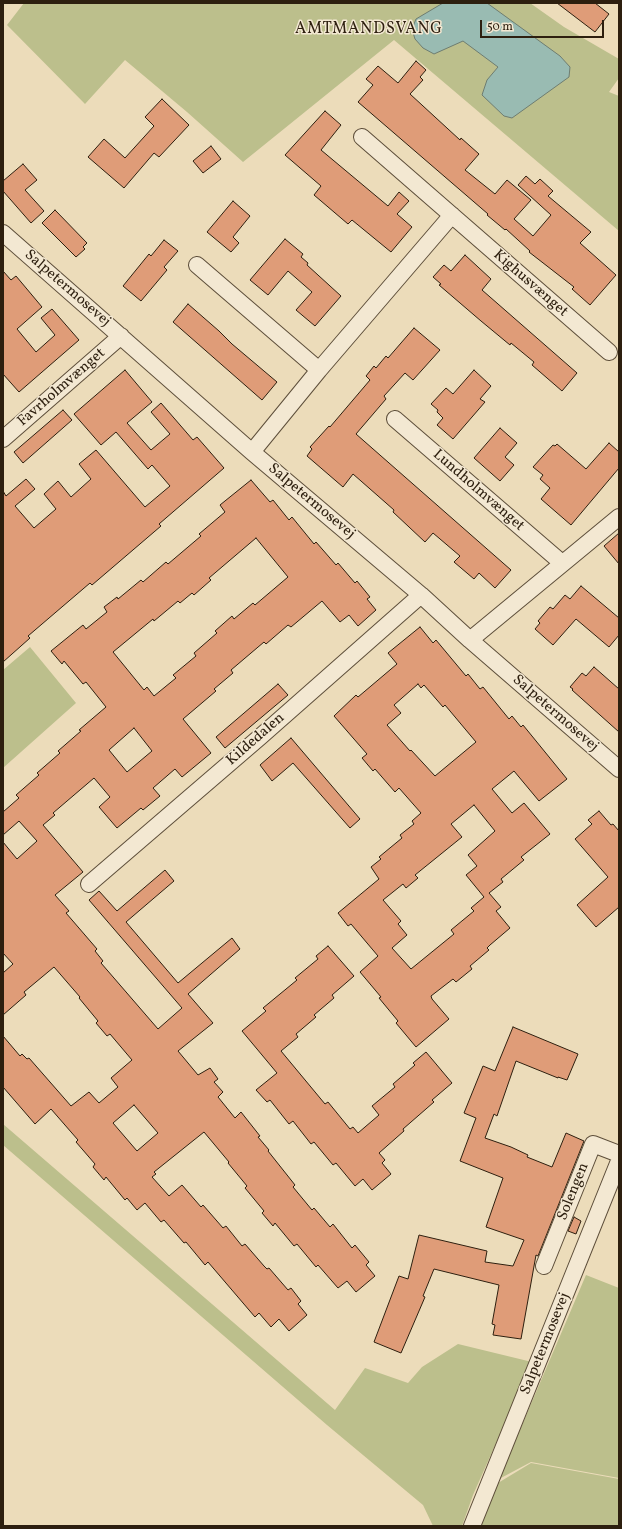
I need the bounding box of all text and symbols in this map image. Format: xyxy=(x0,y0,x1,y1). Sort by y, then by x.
scale bar xyxy=(482,12,606,38)
text: 50 m xyxy=(487,19,513,35)
district label: AMTMANDSVANG xyxy=(295,20,443,40)
street label: Salpetermosevej xyxy=(20,247,114,331)
street label: Kighusvænget xyxy=(489,247,571,321)
street label: Favrholmvænget xyxy=(14,345,110,431)
street label: Lundholmvænget xyxy=(428,446,528,536)
street label: Salpetermosevej xyxy=(264,460,358,544)
street label: Salpetermosevej xyxy=(508,672,602,756)
street label: Kildedalen xyxy=(223,710,289,770)
street label: Solengen xyxy=(554,1161,594,1223)
street label: Salpetermosevej xyxy=(517,1290,575,1398)

